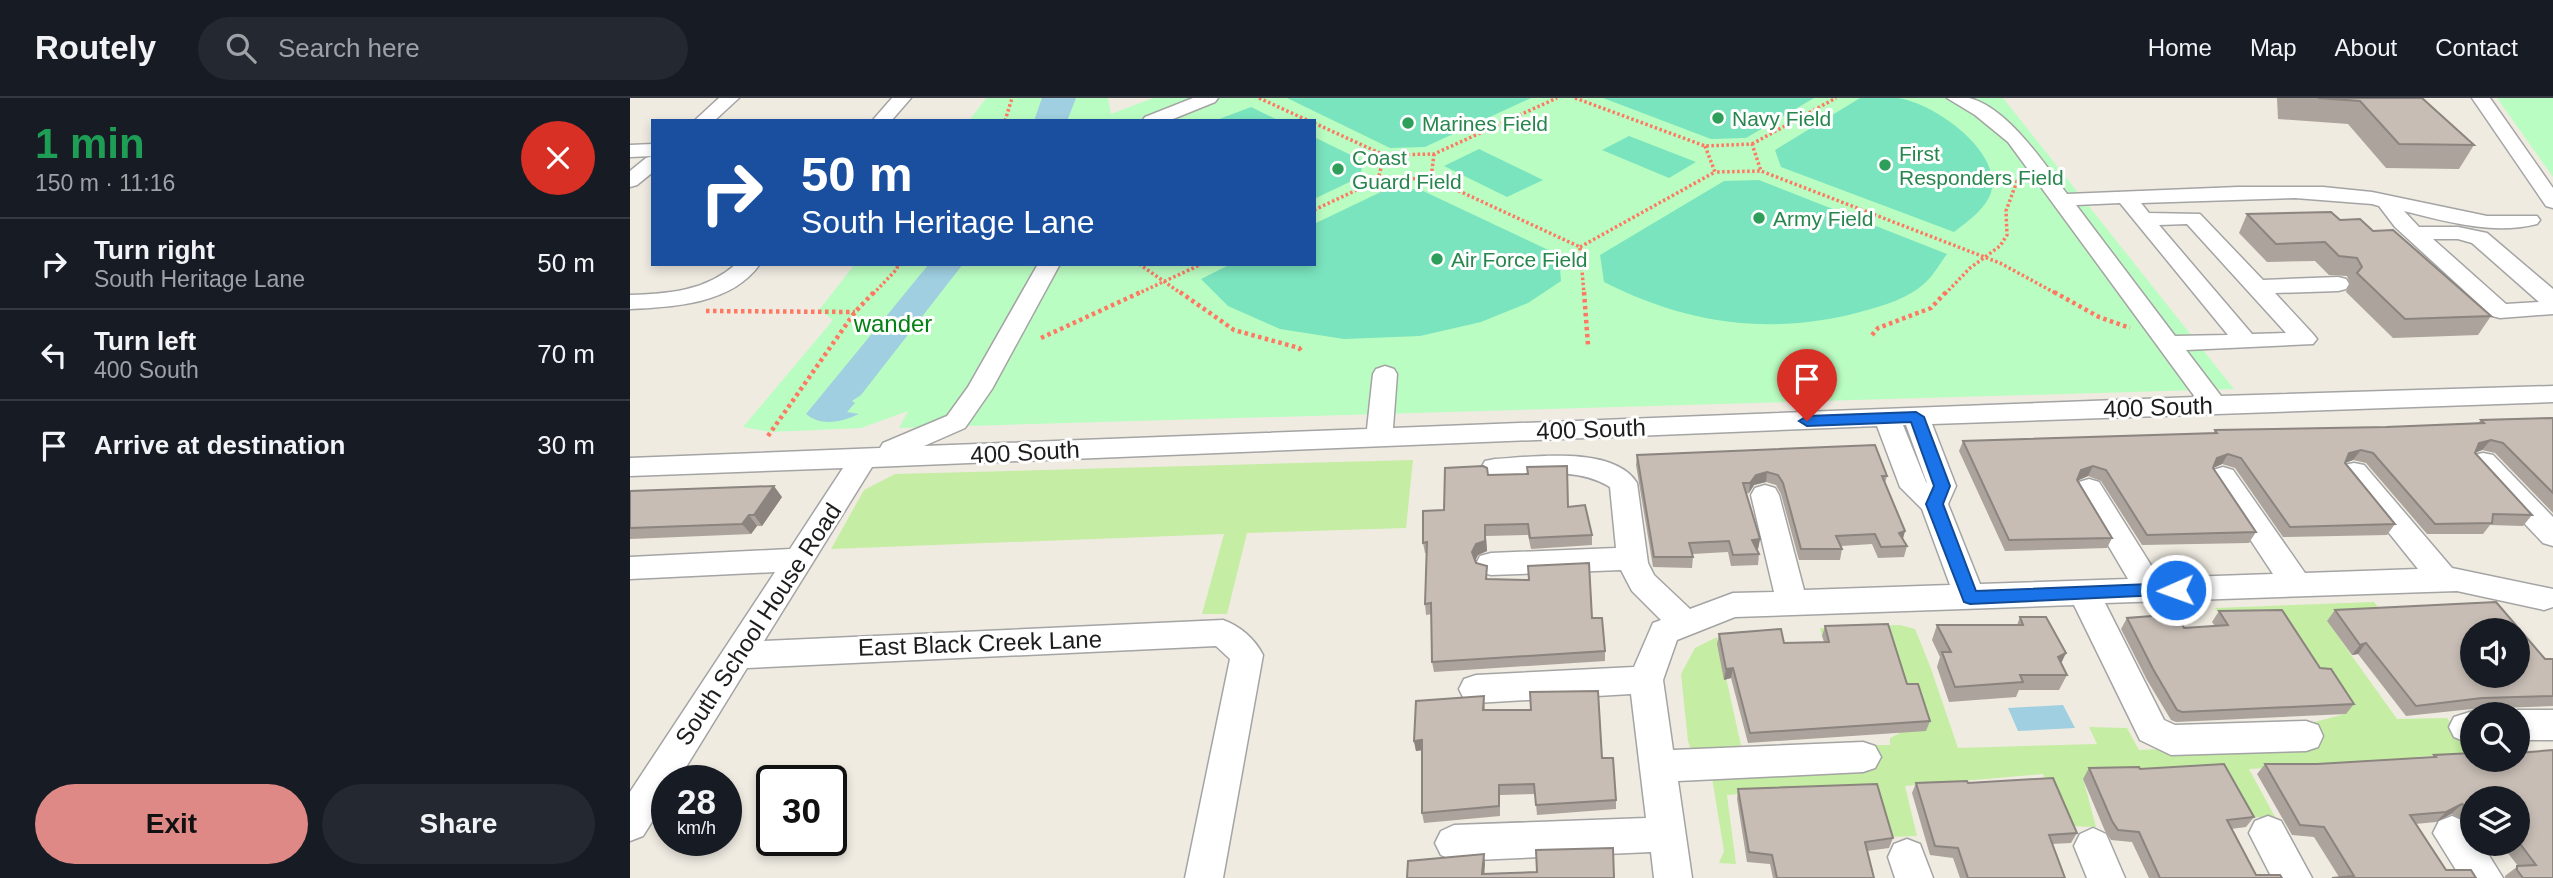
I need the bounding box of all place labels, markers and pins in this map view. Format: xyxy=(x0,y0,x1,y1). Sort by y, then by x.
place label: Navy Field xyxy=(1732,107,1831,130)
marker: Navy Field xyxy=(1710,110,1726,126)
place label: Marines Field xyxy=(1422,112,1548,135)
marker: Marines Field xyxy=(1400,115,1416,131)
place label: First Responders Field xyxy=(1899,142,2064,189)
place label: Coast Guard Field xyxy=(1352,146,1462,193)
marker: First Responders Field xyxy=(1877,157,1893,173)
marker: Coast Guard Field xyxy=(1330,161,1346,177)
place label: Army Field xyxy=(1773,207,1873,230)
marker: Army Field xyxy=(1751,210,1767,226)
place label: Air Force Field xyxy=(1451,248,1588,271)
marker: Air Force Field xyxy=(1429,251,1445,267)
pin xyxy=(1777,349,1837,421)

